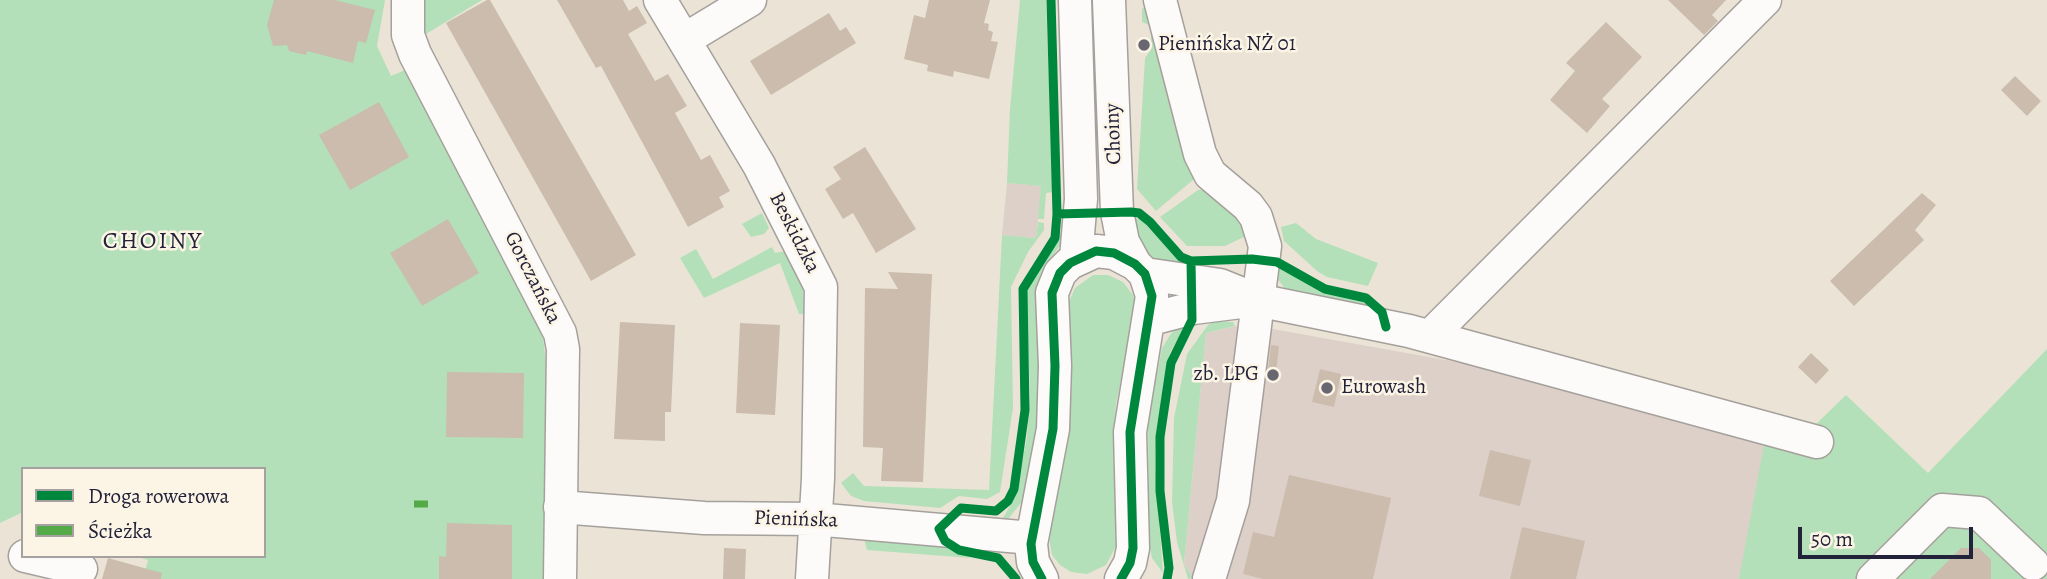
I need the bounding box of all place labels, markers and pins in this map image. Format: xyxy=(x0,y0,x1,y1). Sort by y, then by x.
place label: Pienińska NŻ 01 xyxy=(1158,32,1296,58)
marker: Pienińska NŻ 01 xyxy=(1136,37,1152,53)
place label: zb. LPG xyxy=(1193,362,1259,388)
marker: zb. LPG xyxy=(1265,367,1281,383)
place label: Eurowash xyxy=(1341,375,1426,401)
marker: Eurowash xyxy=(1319,380,1335,396)

